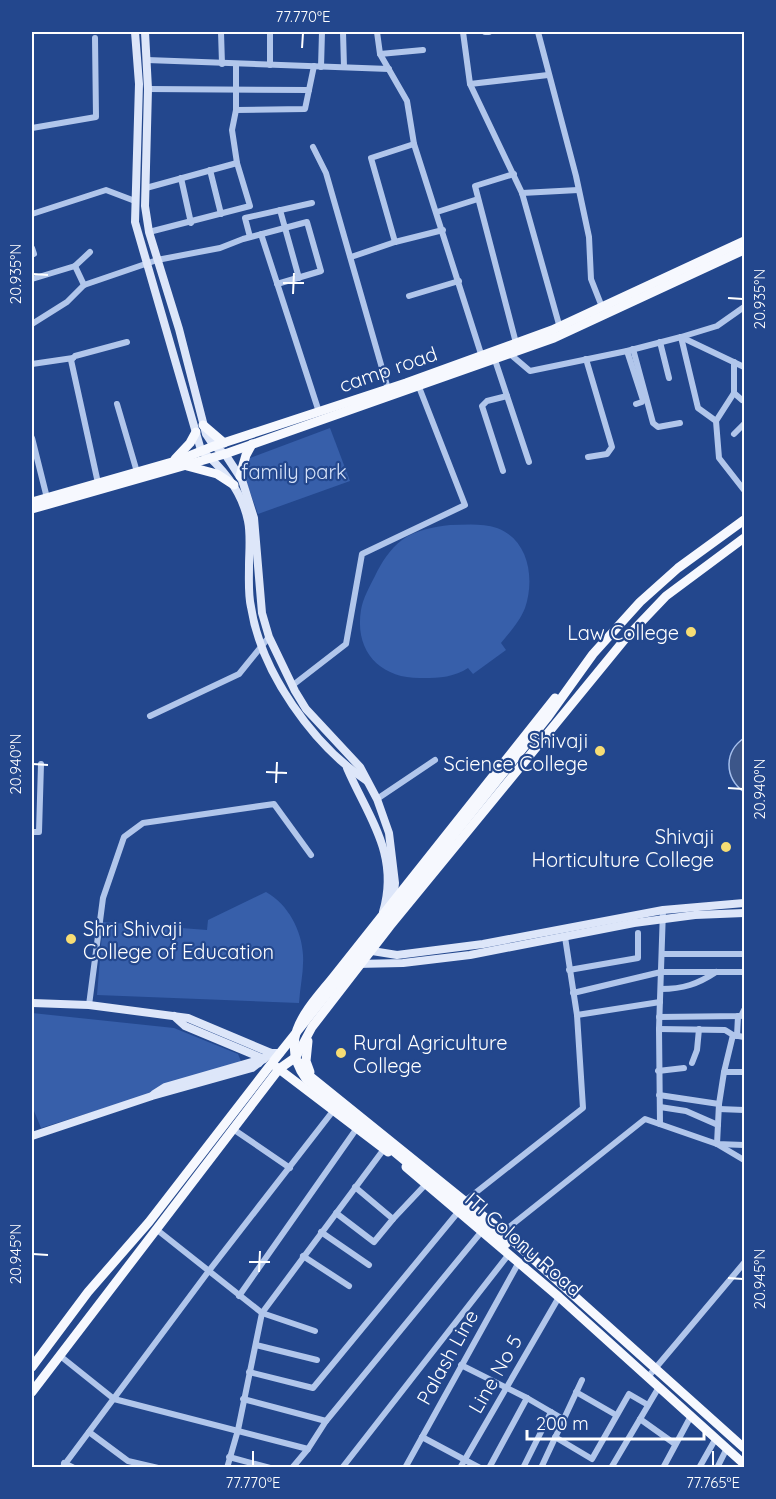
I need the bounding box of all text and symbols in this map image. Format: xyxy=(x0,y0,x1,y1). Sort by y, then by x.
text: 77.770°E xyxy=(276,7,330,26)
text: 20.935°N xyxy=(6,244,25,304)
text: 20.935°N xyxy=(750,269,769,329)
street label: camp road xyxy=(336,341,440,397)
park label: family park xyxy=(241,459,347,484)
place label: Law College xyxy=(567,620,679,645)
marker: Law College xyxy=(684,625,698,639)
place label: Shivaji Science College xyxy=(443,728,588,776)
text: 20.940°N xyxy=(6,733,25,795)
marker: Shivaji Science College xyxy=(593,744,607,758)
text: 20.940°N xyxy=(750,758,769,820)
place label: Shivaji Horticulture College xyxy=(532,824,714,872)
marker: Shivaji Horticulture College xyxy=(719,840,733,854)
place label: Shri Shivaji College of Education xyxy=(83,916,274,964)
marker: Shri Shivaji College of Education xyxy=(64,932,78,946)
place label: Rural Agriculture College xyxy=(353,1030,508,1078)
marker: Rural Agriculture College xyxy=(334,1046,348,1060)
street label: ITI Colony Road xyxy=(460,1186,588,1302)
text: 20.945°N xyxy=(6,1224,25,1284)
text: 20.945°N xyxy=(750,1249,769,1309)
street label: Palash Line xyxy=(411,1305,483,1409)
street label: Line No 5 xyxy=(463,1330,527,1418)
scale bar xyxy=(527,1403,704,1441)
text: 200 m xyxy=(536,1412,589,1435)
text: 77.770°E xyxy=(226,1473,280,1492)
text: 77.765°E xyxy=(686,1473,740,1492)

